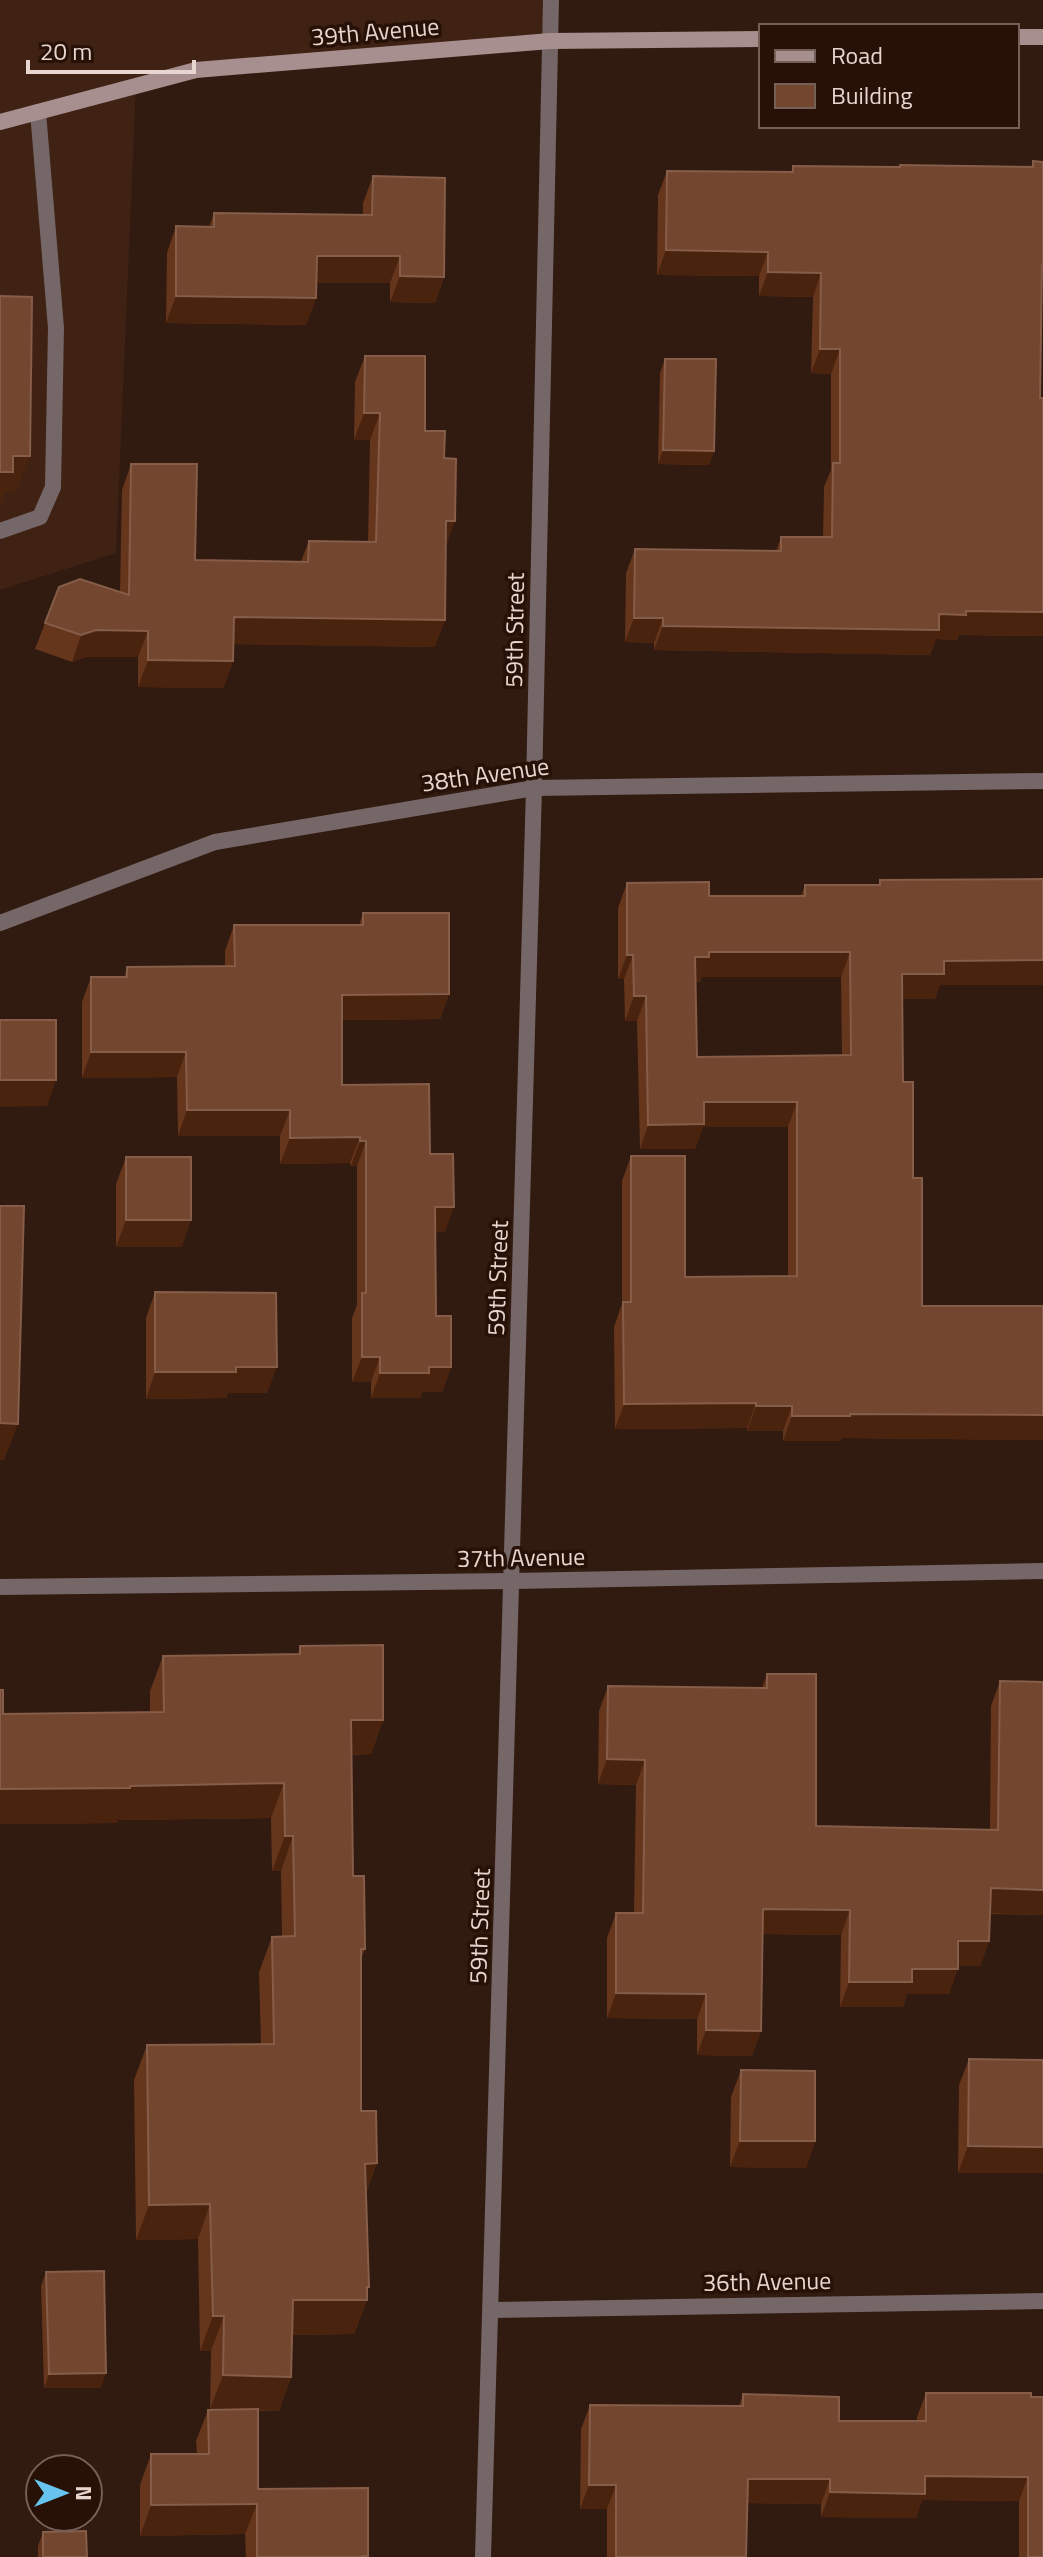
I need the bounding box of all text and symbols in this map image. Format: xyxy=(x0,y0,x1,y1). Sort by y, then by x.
street label: 39th Avenue xyxy=(309,7,441,55)
scale bar xyxy=(28,24,194,74)
legend xyxy=(759,24,1019,128)
text: 20 m xyxy=(40,33,92,69)
text: Road xyxy=(831,37,883,73)
text: Building xyxy=(831,77,913,113)
street label: 59th Street xyxy=(495,571,533,688)
street label: 38th Avenue xyxy=(419,747,551,801)
street label: 59th Street xyxy=(477,1219,517,1336)
street label: 37th Avenue xyxy=(456,1538,586,1576)
street label: 59th Street xyxy=(459,1867,499,1984)
street label: 36th Avenue xyxy=(702,2262,832,2300)
north arrow xyxy=(24,2453,104,2533)
text: N xyxy=(67,2485,101,2501)

